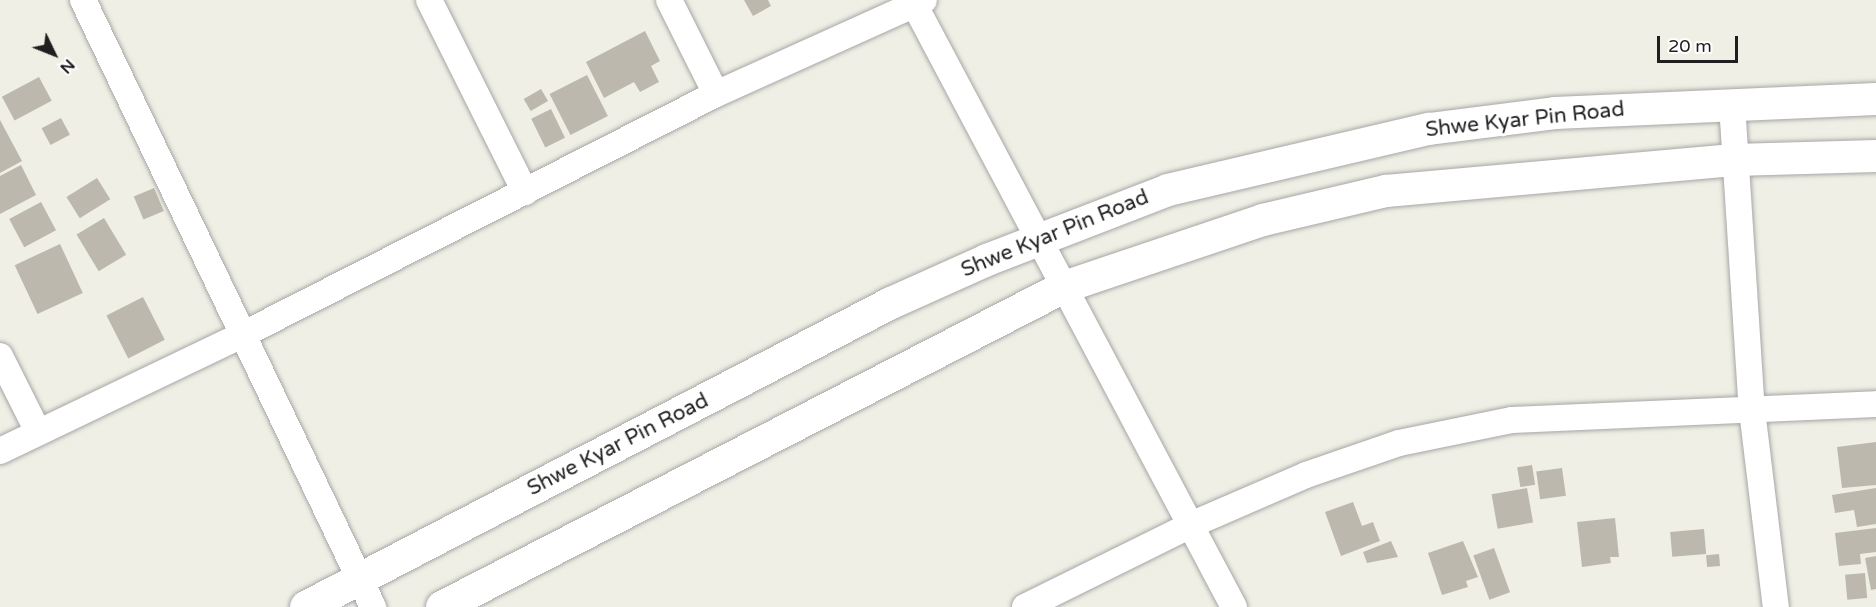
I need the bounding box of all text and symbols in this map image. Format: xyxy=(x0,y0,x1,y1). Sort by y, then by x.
north arrow xyxy=(24,24,84,84)
scale bar xyxy=(1660,24,1741,62)
text: 20 m xyxy=(1668,35,1712,57)
text: N xyxy=(55,55,79,78)
street label: Shwe Kyar Pin Road xyxy=(1424,97,1626,143)
street label: Shwe Kyar Pin Road xyxy=(958,185,1152,283)
street label: Shwe Kyar Pin Road xyxy=(523,388,713,502)

